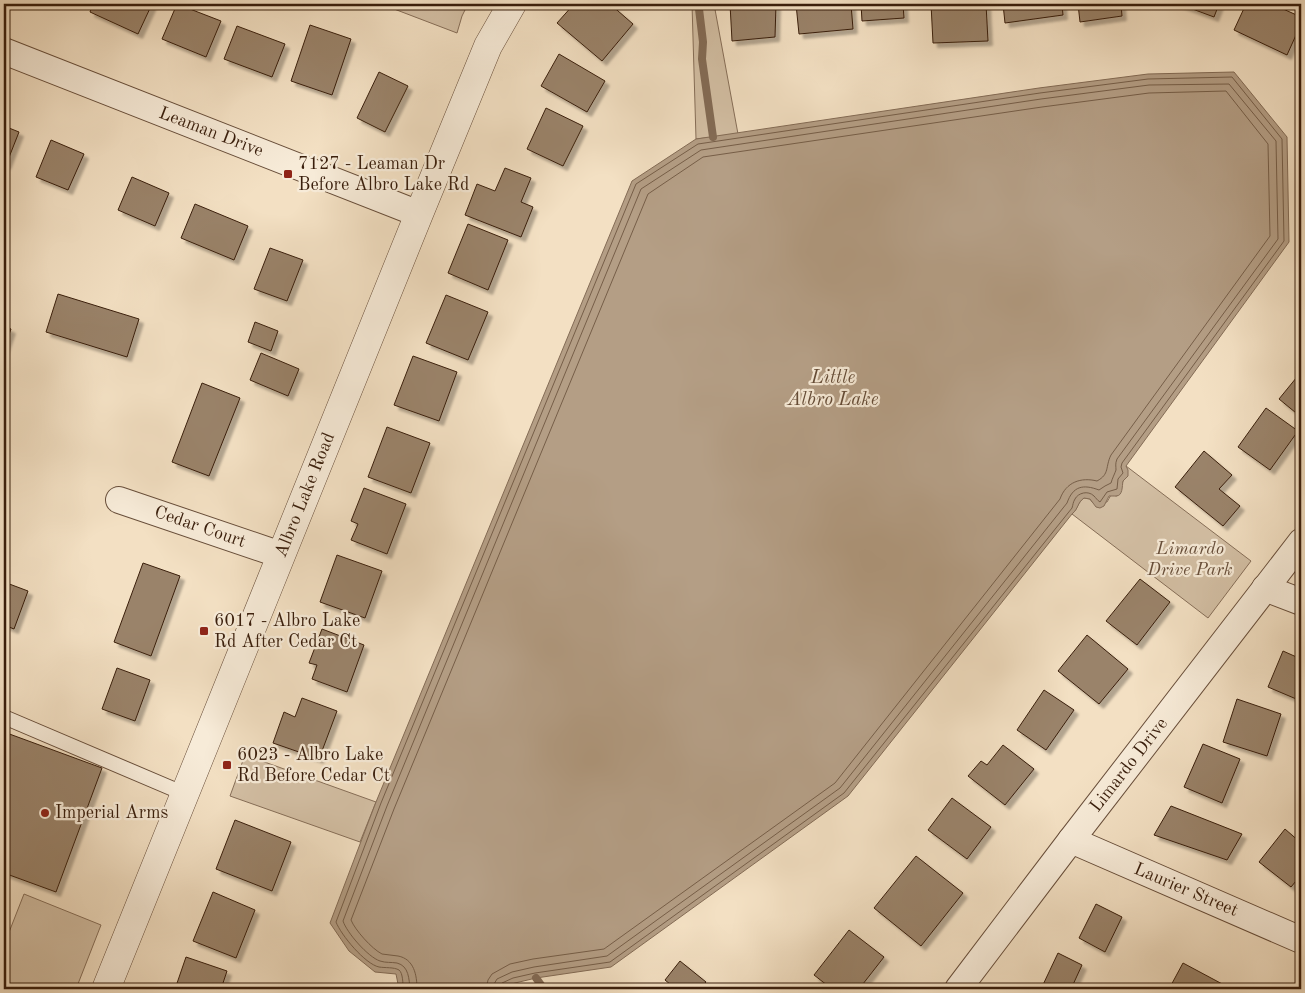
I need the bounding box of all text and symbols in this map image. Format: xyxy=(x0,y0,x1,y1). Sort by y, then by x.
street label: Leaman Drive xyxy=(156,104,266,160)
place label: 7127 - Leaman Dr Before Albro Lake Rd xyxy=(298,155,469,194)
marker: 7127 - Leaman Dr Before Albro Lake Rd xyxy=(282,168,294,180)
water label: Little Albro Lake xyxy=(787,369,879,410)
street label: Albro Lake Road xyxy=(272,430,338,560)
street label: Cedar Court xyxy=(152,503,248,551)
park label: Limardo Drive Park xyxy=(1146,540,1233,579)
place label: 6017 - Albro Lake Rd After Cedar Ct xyxy=(214,612,360,651)
marker: 6017 - Albro Lake Rd After Cedar Ct xyxy=(198,625,210,637)
street label: Limardo Drive xyxy=(1087,715,1171,815)
place label: 6023 - Albro Lake Rd Before Cedar Ct xyxy=(237,746,390,785)
marker: 6023 - Albro Lake Rd Before Cedar Ct xyxy=(221,759,233,771)
place label: Imperial Arms xyxy=(55,804,168,822)
marker: Imperial Arms xyxy=(39,807,51,819)
street label: Laurier Street xyxy=(1131,860,1241,920)

